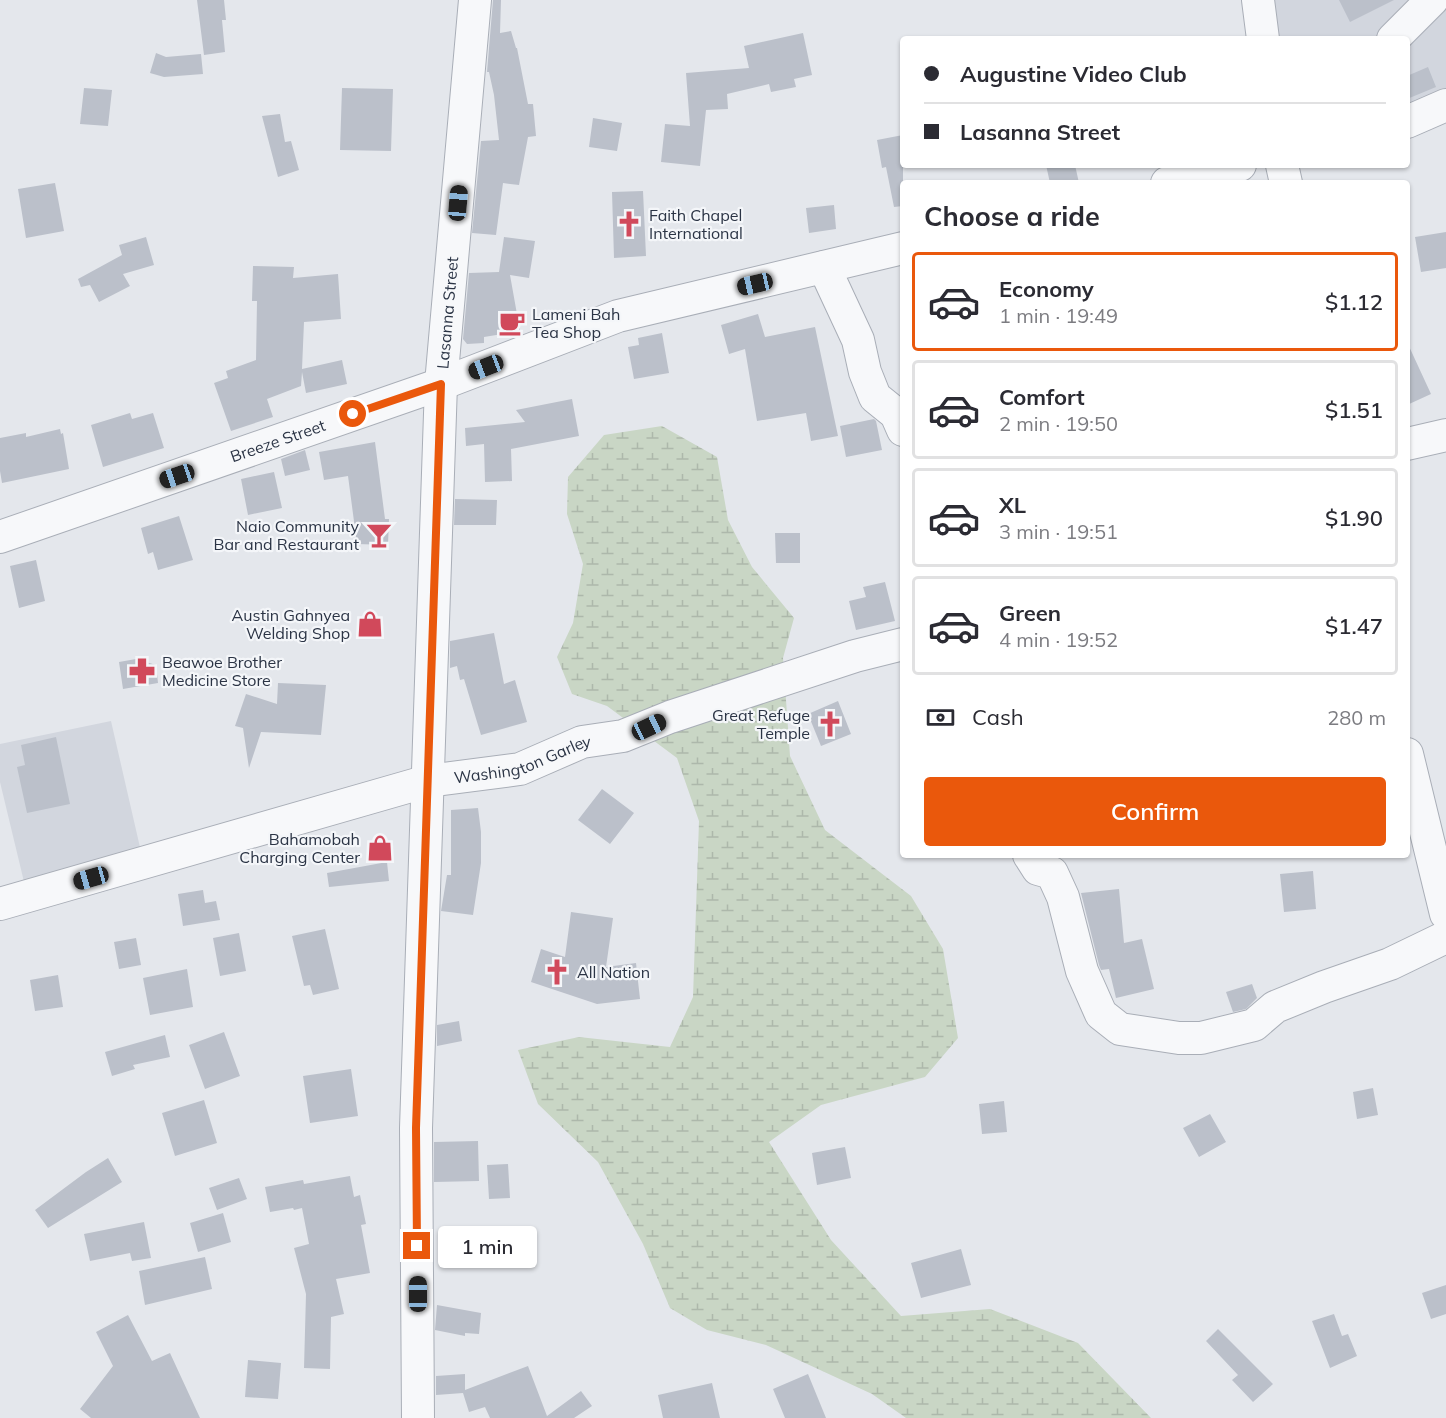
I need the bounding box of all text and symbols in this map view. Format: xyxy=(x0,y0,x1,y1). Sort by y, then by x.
text: Augustine Video Club xyxy=(960,60,1187,88)
text: Lasanna Street xyxy=(960,118,1120,146)
car xyxy=(447,184,469,222)
text: Choose a ride xyxy=(924,199,1100,233)
place label: Faith Chapel International xyxy=(649,205,743,243)
church icon: Faith Chapel International xyxy=(614,209,644,239)
street label: Lasanna Street xyxy=(432,255,462,370)
car xyxy=(735,271,775,297)
icon: car xyxy=(927,275,981,329)
text: Economy xyxy=(999,275,1094,303)
text: $1.12 xyxy=(1325,288,1383,316)
text: 1 min · 19:49 xyxy=(999,303,1118,328)
place label: Lameni Bah Tea Shop xyxy=(532,304,620,342)
cafe icon: Lameni Bah Tea Shop xyxy=(497,308,527,338)
car xyxy=(466,352,506,382)
icon: car xyxy=(927,383,981,437)
text: Comfort xyxy=(999,383,1085,411)
text: $1.51 xyxy=(1325,396,1383,424)
route start xyxy=(339,400,366,427)
text: 2 min · 19:50 xyxy=(999,411,1118,436)
street label: Breeze Street xyxy=(228,415,328,466)
car xyxy=(157,462,197,490)
icon: car xyxy=(927,491,981,545)
text: XL xyxy=(999,491,1026,519)
text: $1.90 xyxy=(1325,504,1383,532)
place label: Naio Community Bar and Restaurant xyxy=(214,516,360,554)
text: 3 min · 19:51 xyxy=(999,519,1118,544)
bar icon: Naio Community Bar and Restaurant xyxy=(364,520,394,550)
icon: car xyxy=(927,599,981,653)
text: Green xyxy=(999,599,1061,627)
place label: Austin Gahnyea Welding Shop xyxy=(232,605,350,643)
shop icon: Austin Gahnyea Welding Shop xyxy=(355,609,385,639)
text: $1.47 xyxy=(1325,612,1383,640)
text: 4 min · 19:52 xyxy=(999,627,1118,652)
place label: Beawoe Brother Medicine Store xyxy=(162,652,282,690)
pharmacy icon: Beawoe Brother Medicine Store xyxy=(127,656,157,686)
icon: cash xyxy=(924,701,957,734)
text: Cash xyxy=(972,703,1024,731)
place label: Great Refuge Temple xyxy=(712,705,810,743)
text: 280 m xyxy=(1327,705,1386,730)
church icon: Great Refuge Temple xyxy=(815,709,845,739)
car xyxy=(629,711,669,743)
street label: Washington Garley xyxy=(453,731,593,788)
button: Confirm xyxy=(924,777,1386,846)
place label: Bahamobah Charging Center xyxy=(239,829,360,867)
shop icon: Bahamobah Charging Center xyxy=(365,833,395,863)
car xyxy=(71,864,111,892)
church icon: All Nation xyxy=(542,957,572,987)
place label: All Nation xyxy=(577,962,650,982)
callout: 1 min xyxy=(438,1225,537,1267)
route end xyxy=(403,1232,430,1259)
text: 1 min xyxy=(462,1234,513,1259)
car xyxy=(409,1276,427,1312)

